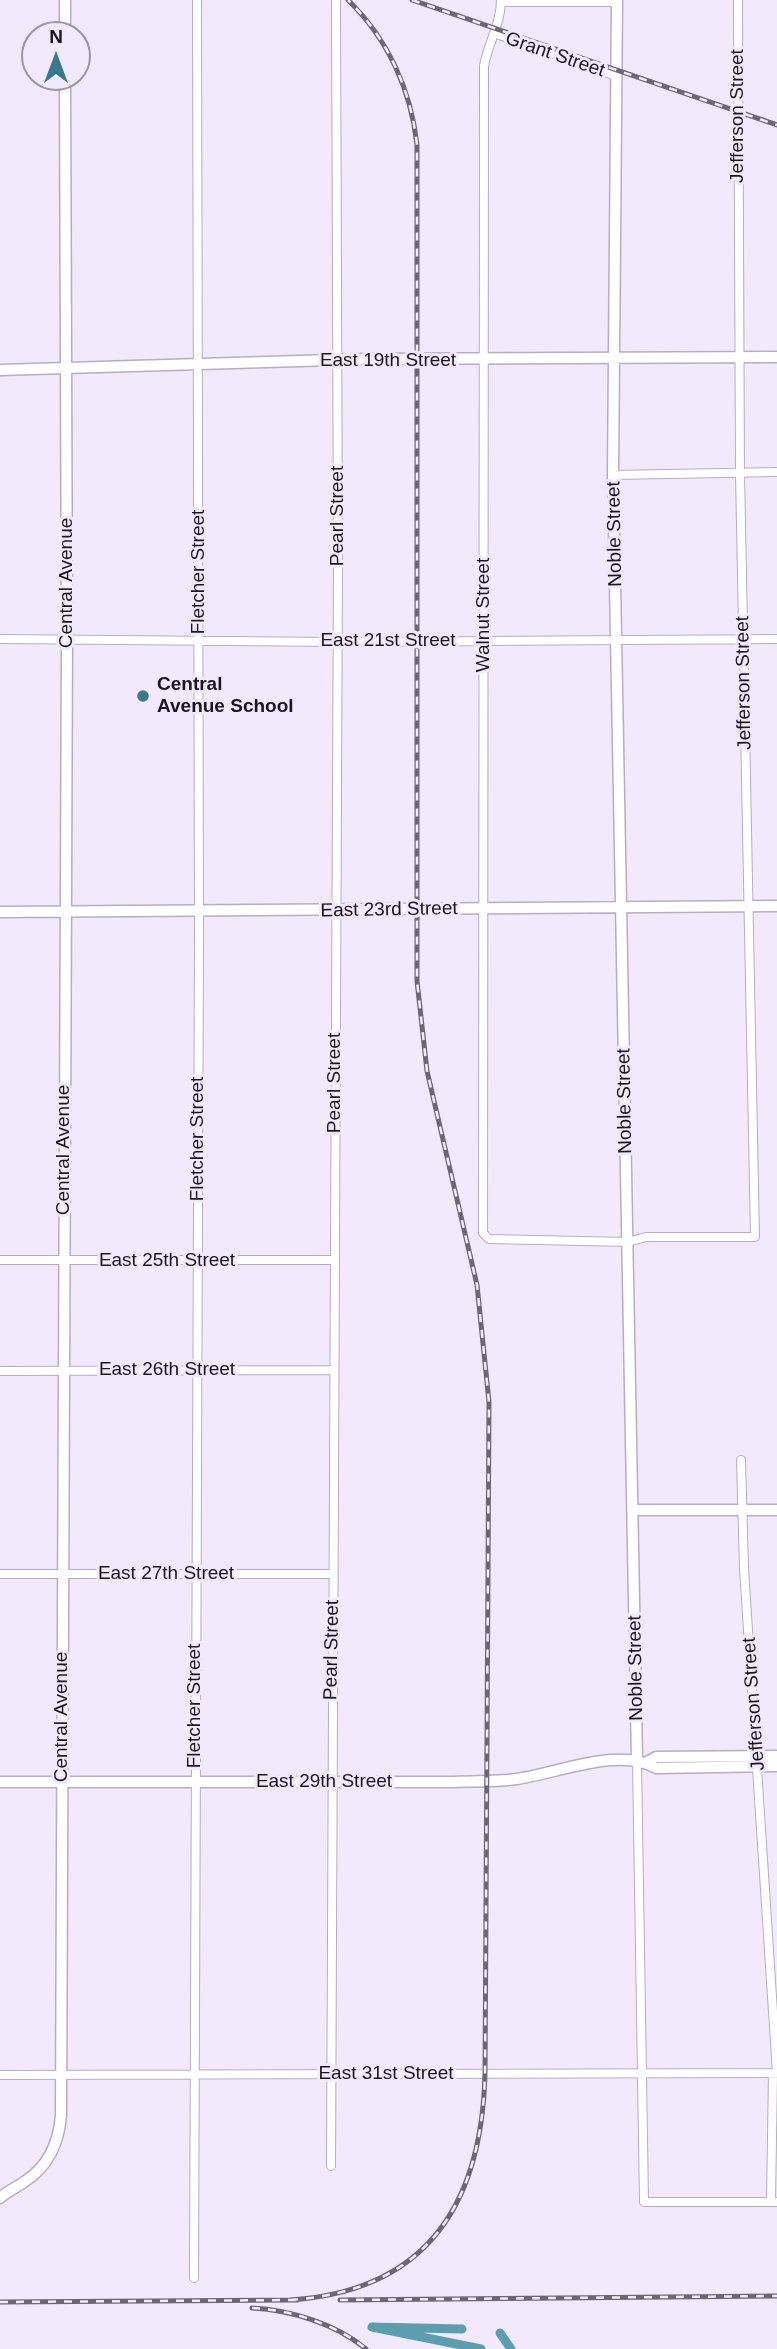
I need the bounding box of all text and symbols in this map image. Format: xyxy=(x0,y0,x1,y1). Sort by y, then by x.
north arrow xyxy=(21,21,91,91)
text: N xyxy=(49,26,63,47)
street label: Grant Street xyxy=(502,27,608,83)
street label: Jefferson Street xyxy=(727,49,749,183)
street label: East 19th Street xyxy=(320,350,456,372)
street label: Pearl Street xyxy=(327,466,349,566)
street label: Noble Street xyxy=(603,481,627,587)
street label: Fletcher Street xyxy=(188,510,210,634)
street label: Central Avenue xyxy=(56,518,78,648)
street label: Walnut Street xyxy=(473,558,495,672)
street label: Jefferson Street xyxy=(731,616,757,750)
street label: East 21st Street xyxy=(320,630,456,652)
place label: Central Avenue School xyxy=(157,674,294,718)
marker: Central Avenue School xyxy=(135,688,151,704)
street label: East 23rd Street xyxy=(320,897,458,923)
street label: Pearl Street xyxy=(324,1033,346,1133)
street label: Noble Street xyxy=(613,1048,637,1154)
street label: Fletcher Street xyxy=(187,1077,209,1201)
street label: Central Avenue xyxy=(53,1085,75,1215)
street label: East 25th Street xyxy=(99,1250,235,1272)
street label: East 26th Street xyxy=(99,1359,235,1381)
street label: East 27th Street xyxy=(98,1563,234,1585)
street label: Pearl Street xyxy=(320,1600,344,1700)
street label: Noble Street xyxy=(624,1615,648,1721)
street label: Jefferson Street xyxy=(738,1636,770,1772)
street label: Fletcher Street xyxy=(184,1644,206,1768)
street label: Central Avenue xyxy=(51,1652,73,1782)
street label: East 29th Street xyxy=(256,1771,392,1793)
street label: East 31st Street xyxy=(318,2063,454,2085)

